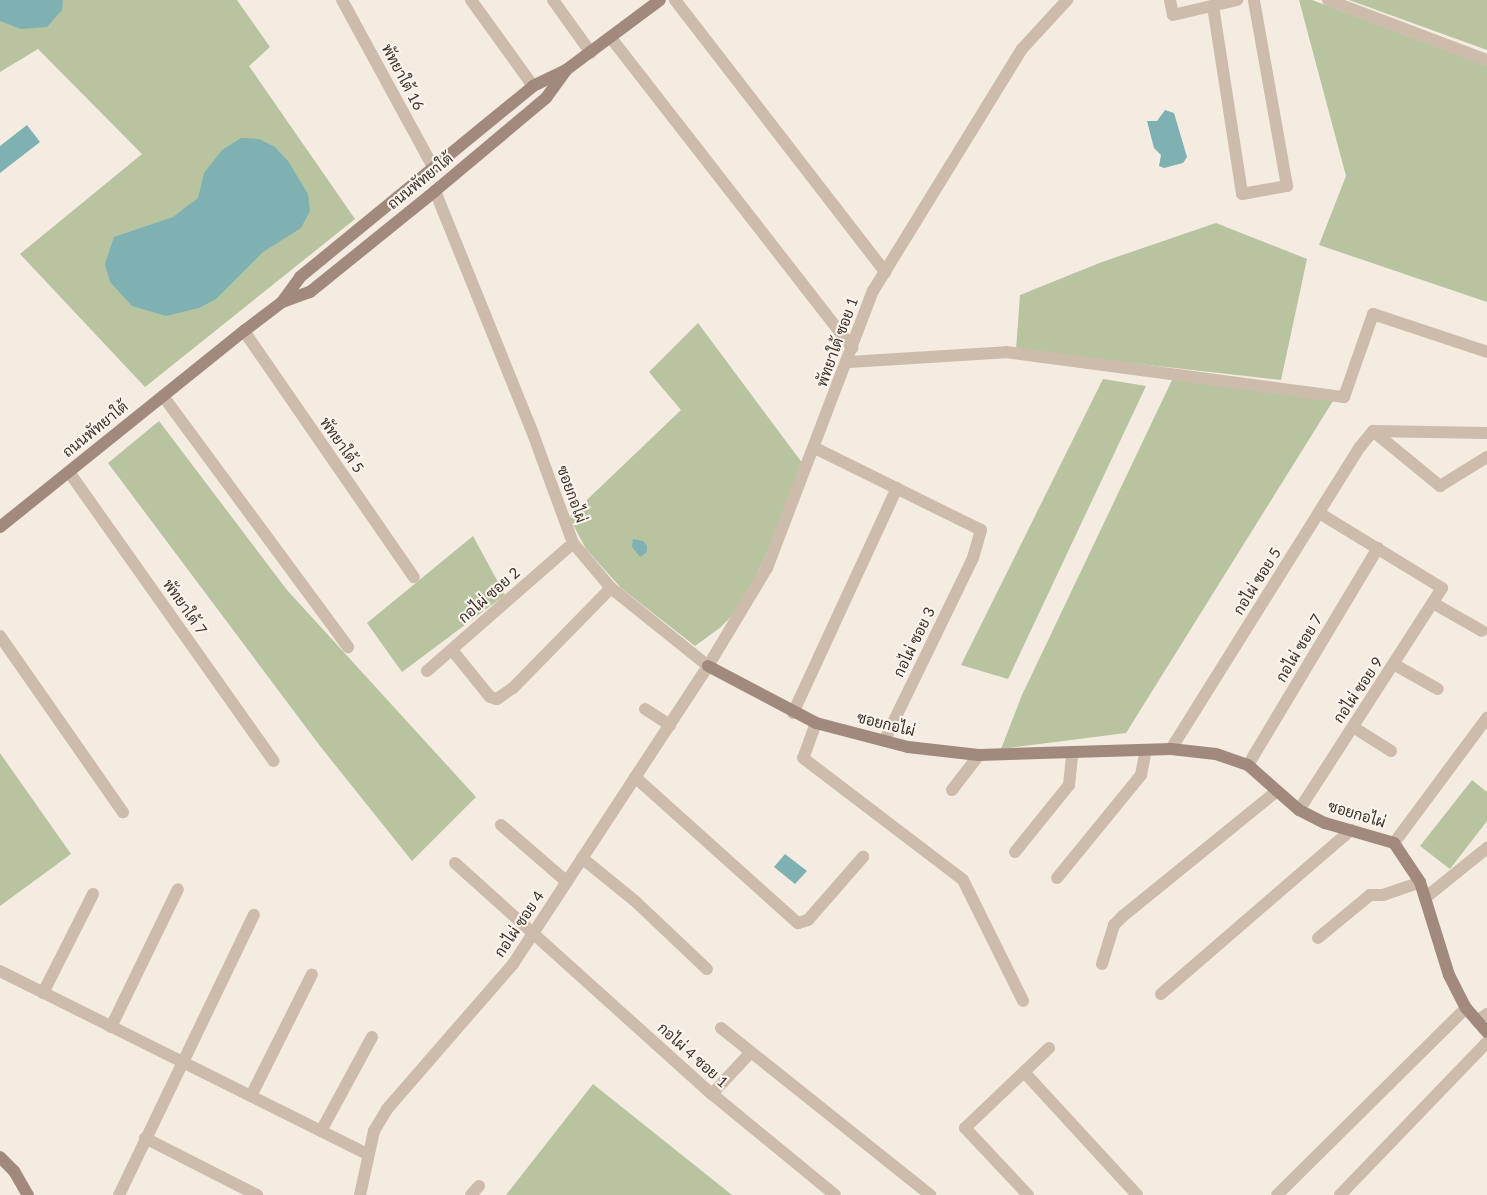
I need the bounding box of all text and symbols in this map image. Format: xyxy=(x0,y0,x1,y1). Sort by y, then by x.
street label: พัทยาใต้ 16 xyxy=(378,41,428,113)
street label: ถนนพัทยาใต้ xyxy=(384,149,456,213)
street label: พัทยาใต้ ซอย 1 xyxy=(812,295,862,389)
street label: ถนนพัทยาใต้ xyxy=(59,397,131,461)
street label: พัทยาใต้ 5 xyxy=(316,414,368,476)
street label: ซอยกอไผ่ xyxy=(553,463,591,525)
street label: กอไผ่ ซอย 5 xyxy=(1229,544,1285,618)
street label: กอไผ่ ซอย 2 xyxy=(455,563,523,627)
street label: พัทยาใต้ 7 xyxy=(159,576,211,638)
street label: กอไผ่ ซอย 3 xyxy=(889,604,939,680)
street label: กอไผ่ ซอย 7 xyxy=(1272,611,1326,685)
street label: กอไผ่ ซอย 9 xyxy=(1329,654,1387,726)
street label: ซอยกอไผ่ xyxy=(855,708,917,740)
street label: ซอยกอไผ่ xyxy=(1326,797,1388,831)
street label: กอไผ่ ซอย 4 xyxy=(490,888,548,960)
street label: กอไผ่ 4 ซอย 1 xyxy=(654,1019,732,1091)

